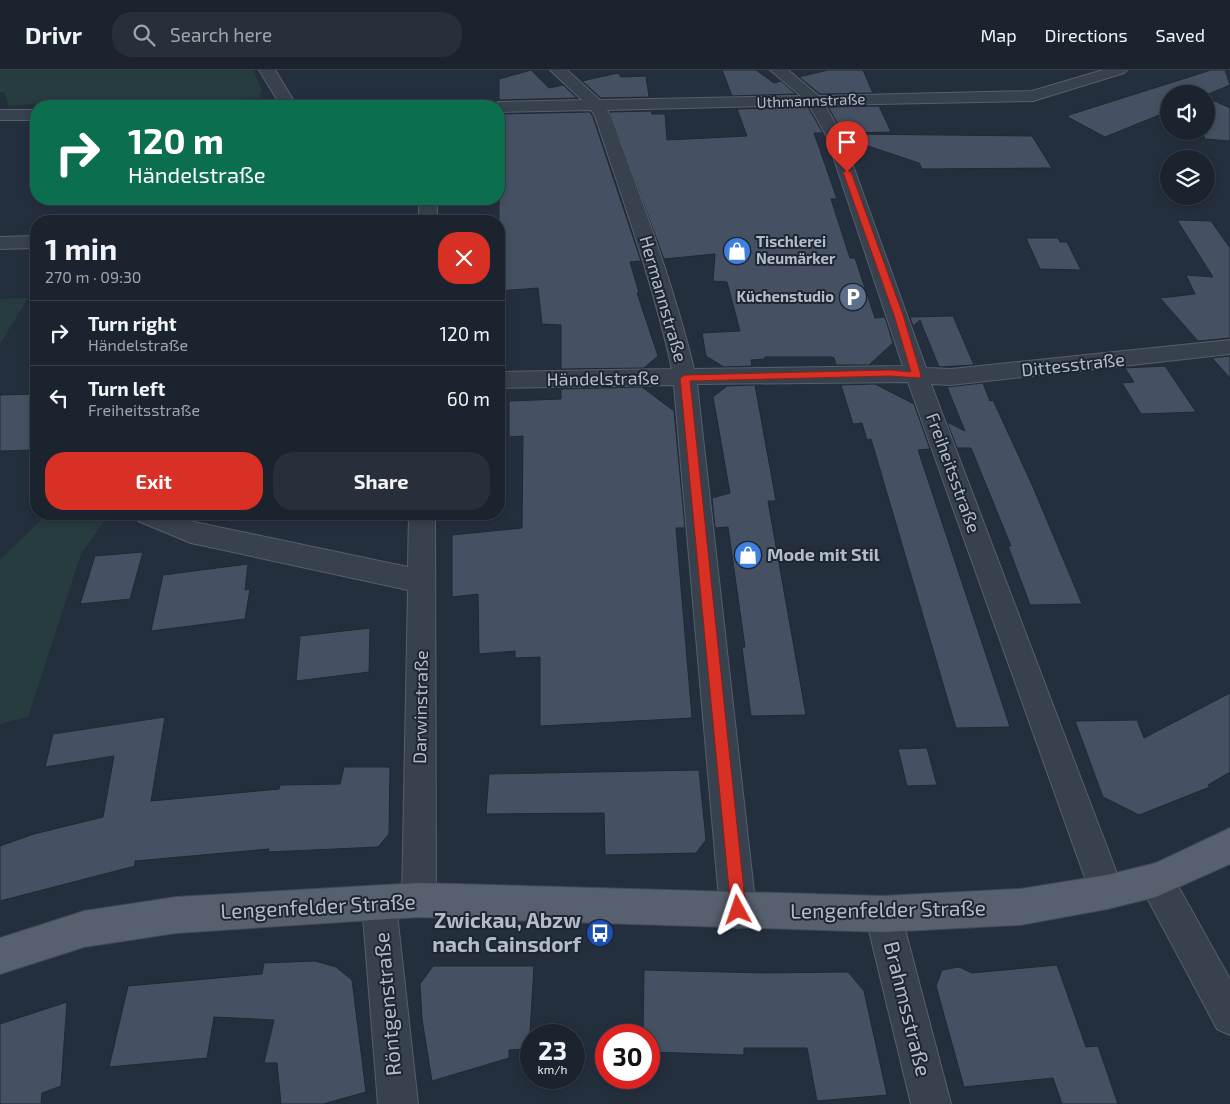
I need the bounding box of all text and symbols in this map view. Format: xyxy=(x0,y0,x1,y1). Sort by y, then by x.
search box xyxy=(112,12,462,57)
text: Drivr xyxy=(25,20,82,49)
icon: search xyxy=(130,21,158,49)
text: Search here xyxy=(170,23,272,46)
text: Map xyxy=(980,24,1017,46)
text: Directions xyxy=(1045,24,1128,46)
text: Saved xyxy=(1156,24,1205,46)
map controls xyxy=(1160,85,1215,205)
button: sound xyxy=(1160,85,1215,140)
street label: Uthmannstraße xyxy=(756,89,866,111)
text: 120 m xyxy=(128,119,224,161)
icon: right xyxy=(45,120,110,185)
pin xyxy=(826,121,868,172)
icon: arrive xyxy=(833,128,861,156)
button: layers xyxy=(1160,150,1215,205)
text: Händelstraße xyxy=(128,161,266,187)
text: 1 min xyxy=(45,230,117,266)
button: close xyxy=(438,232,490,284)
place label: Tischlerei Neumärker xyxy=(756,232,836,267)
street label: Hermannstraße xyxy=(635,233,693,364)
shop icon: Tischlerei Neumärker xyxy=(722,236,752,266)
text: 270 m · 09:30 xyxy=(45,267,141,286)
parking icon: Küchenstudio xyxy=(838,282,868,312)
place label: Küchenstudio xyxy=(737,287,834,305)
text: Turn right xyxy=(88,312,176,335)
icon: right xyxy=(45,319,73,347)
text: 120 m xyxy=(439,322,490,345)
text: Händelstraße xyxy=(88,335,188,354)
street label: Dittesstraße xyxy=(1020,348,1126,380)
street label: Händelstraße xyxy=(546,366,659,390)
text: Turn left xyxy=(88,377,165,400)
icon: left xyxy=(45,384,73,412)
text: 60 m xyxy=(447,387,490,410)
text: Freiheitsstraße xyxy=(88,400,200,419)
street label: Freiheitsstraße xyxy=(922,410,986,536)
button: Exit xyxy=(45,452,263,510)
button: Share xyxy=(273,452,490,510)
shop icon: Mode mit Stil xyxy=(733,540,763,570)
place label: Mode mit Stil xyxy=(767,543,880,565)
street label: Darwinstraße xyxy=(408,650,432,764)
position arrow xyxy=(711,883,763,935)
street label: Lengenfelder Straße xyxy=(220,888,416,923)
street label: Lengenfelder Straße xyxy=(790,894,986,923)
place label: Zwickau, Abzw nach Cainsdorf xyxy=(432,907,582,956)
bus stop icon: Zwickau, Abzw nach Cainsdorf xyxy=(585,918,615,948)
street label: Röntgenstraße xyxy=(368,931,405,1077)
street label: Brahmsstraße xyxy=(880,939,937,1079)
speed limit sign: 30 xyxy=(595,1024,660,1089)
text: 23 xyxy=(538,1035,567,1065)
text: km/h xyxy=(538,1062,567,1076)

